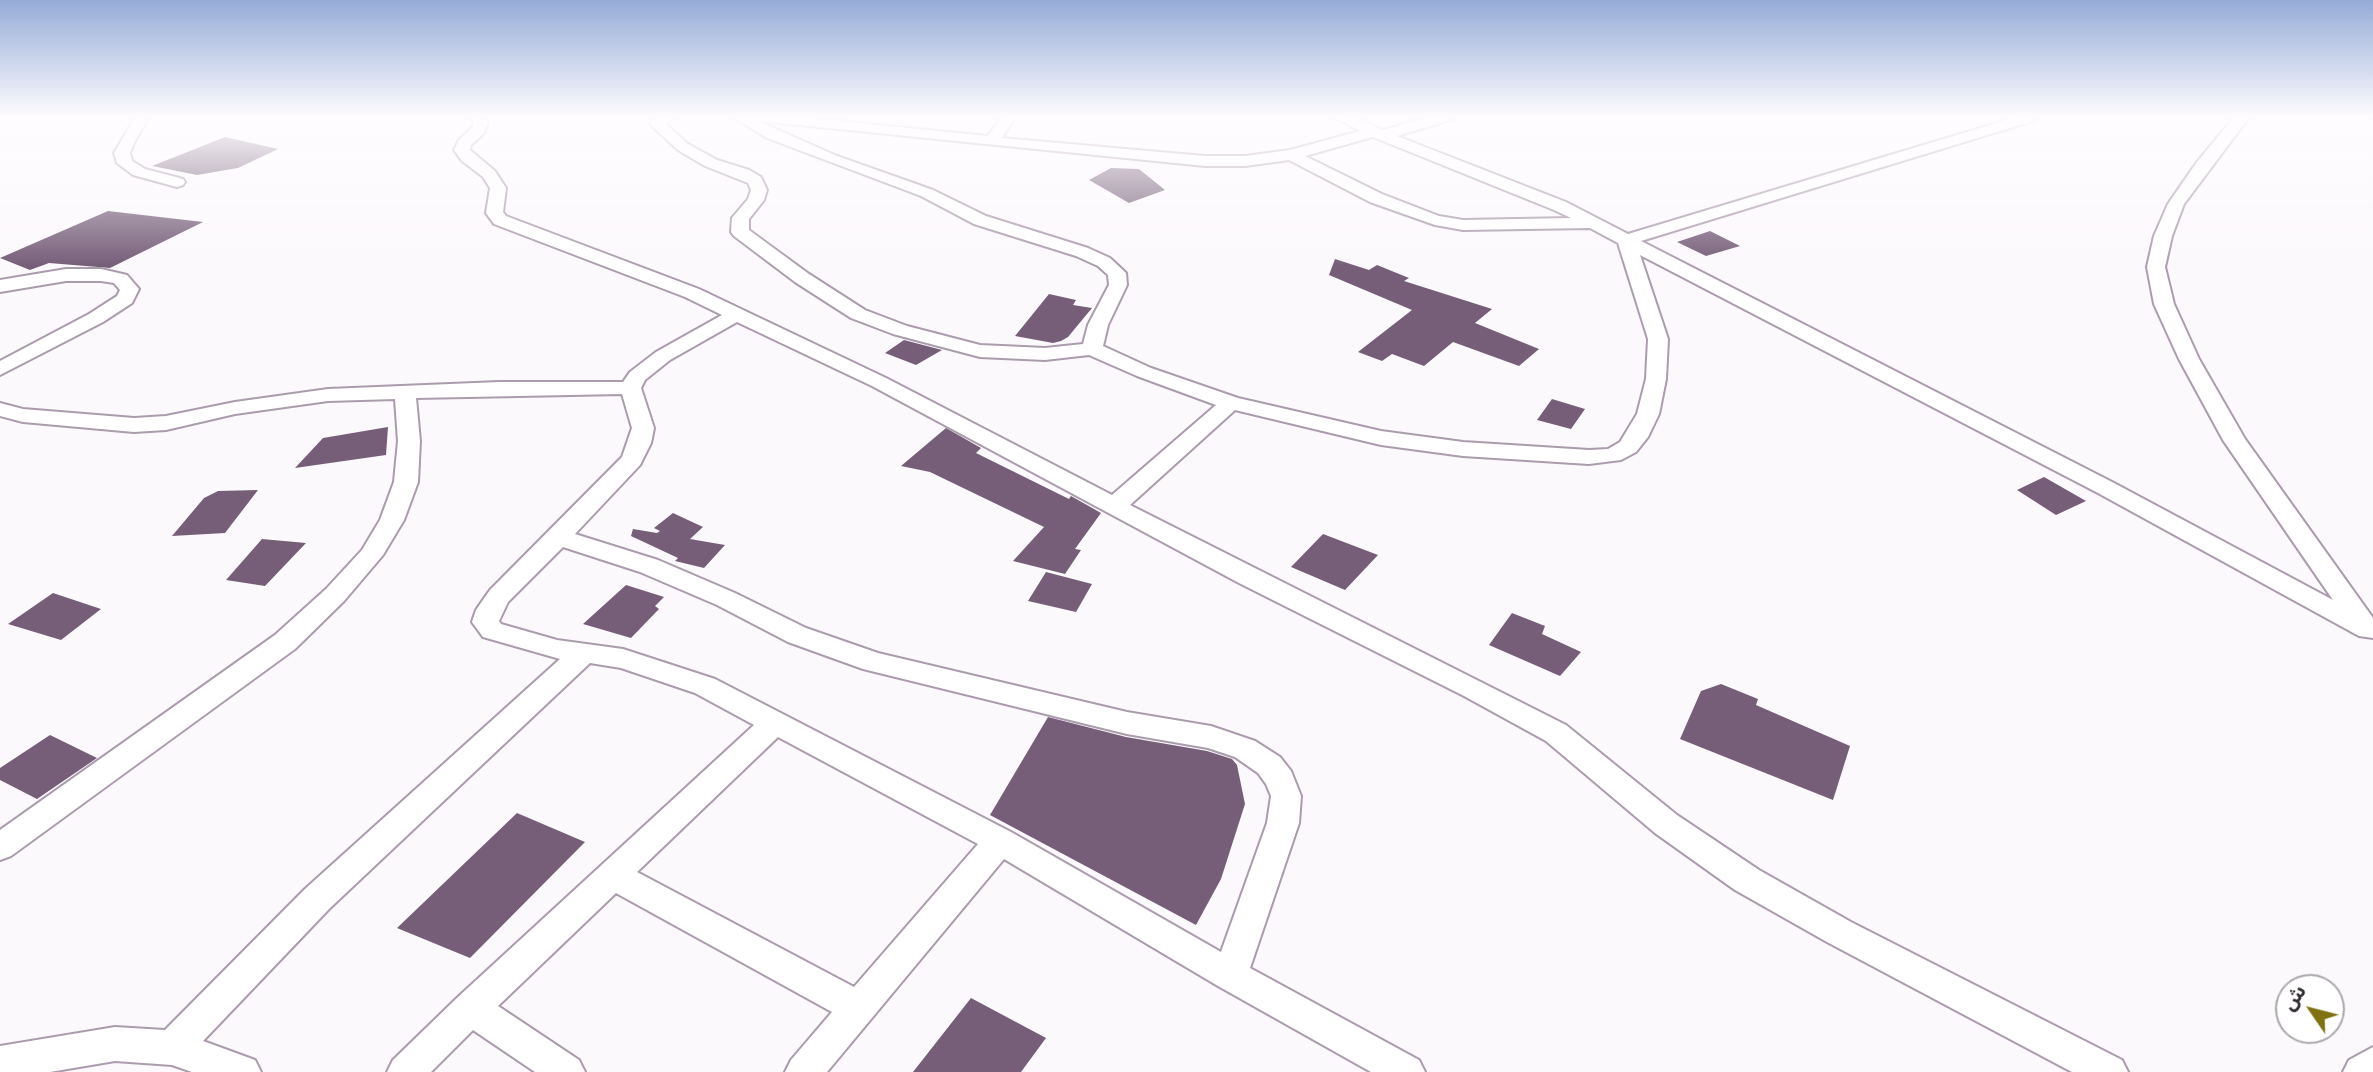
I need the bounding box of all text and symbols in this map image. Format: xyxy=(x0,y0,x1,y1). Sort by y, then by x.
north arrow xyxy=(2275,974,2345,1044)
text: ش xyxy=(2278,981,2310,1014)

